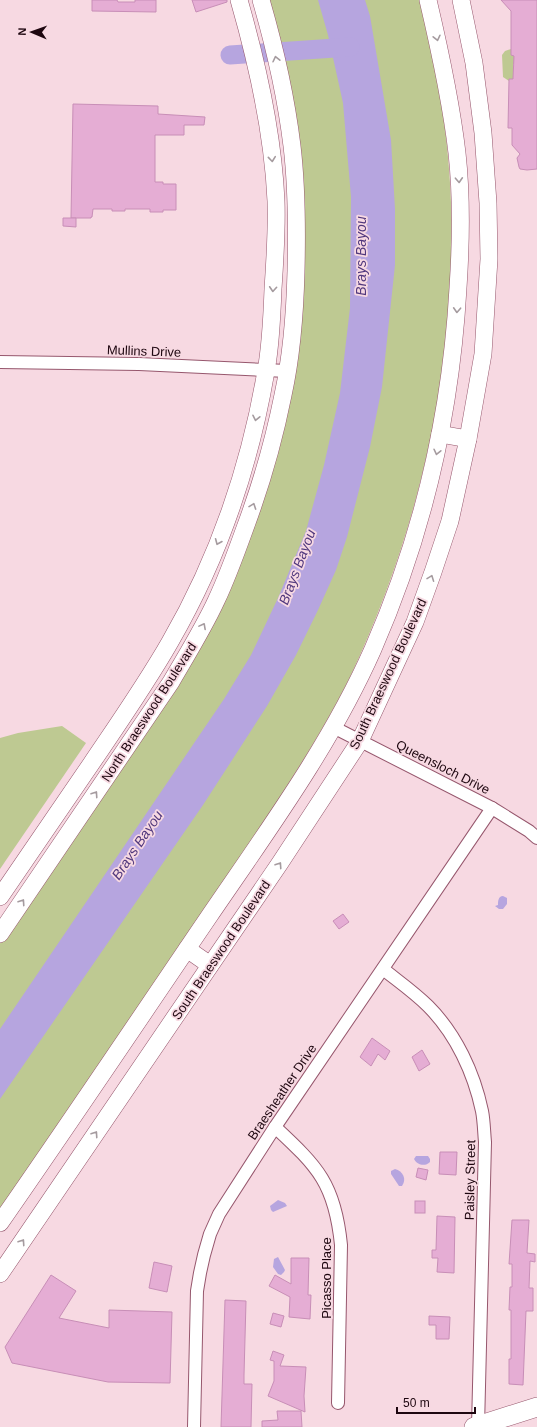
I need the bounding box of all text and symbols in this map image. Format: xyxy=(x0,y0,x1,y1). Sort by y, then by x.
north arrow xyxy=(12,12,52,52)
text: N xyxy=(16,27,28,36)
one-way arrow xyxy=(432,35,440,41)
one-way arrow xyxy=(273,56,281,62)
one-way arrow xyxy=(268,156,277,162)
one-way arrow xyxy=(454,177,463,183)
water label: Brays Bayou xyxy=(353,216,369,296)
one-way arrow xyxy=(269,286,278,292)
one-way arrow xyxy=(453,307,461,313)
street label: Mullins Drive xyxy=(107,342,181,360)
one-way arrow xyxy=(253,415,261,421)
one-way arrow xyxy=(433,449,441,455)
one-way arrow xyxy=(248,503,257,510)
water label: Brays Bayou xyxy=(275,527,319,607)
one-way arrow xyxy=(214,538,222,545)
one-way arrow xyxy=(427,575,435,582)
street label: South Braeswood Boulevard xyxy=(346,596,430,752)
one-way arrow xyxy=(198,623,206,630)
street label: North Braeswood Boulevard xyxy=(98,640,200,784)
street label: Queensloch Drive xyxy=(394,737,492,797)
one-way arrow xyxy=(90,792,97,799)
water label: Brays Bayou xyxy=(108,807,166,882)
one-way arrow xyxy=(274,862,282,869)
street label: South Braeswood Boulevard xyxy=(169,878,273,1022)
one-way arrow xyxy=(17,899,24,906)
street label: Braesheather Drive xyxy=(244,1041,320,1143)
one-way arrow xyxy=(90,1131,98,1138)
street label: Paisley Street xyxy=(462,1139,478,1220)
street label: Picasso Place xyxy=(319,1237,334,1319)
one-way arrow xyxy=(17,1239,24,1246)
scale bar xyxy=(397,1389,475,1415)
text: 50 m xyxy=(403,1396,430,1410)

